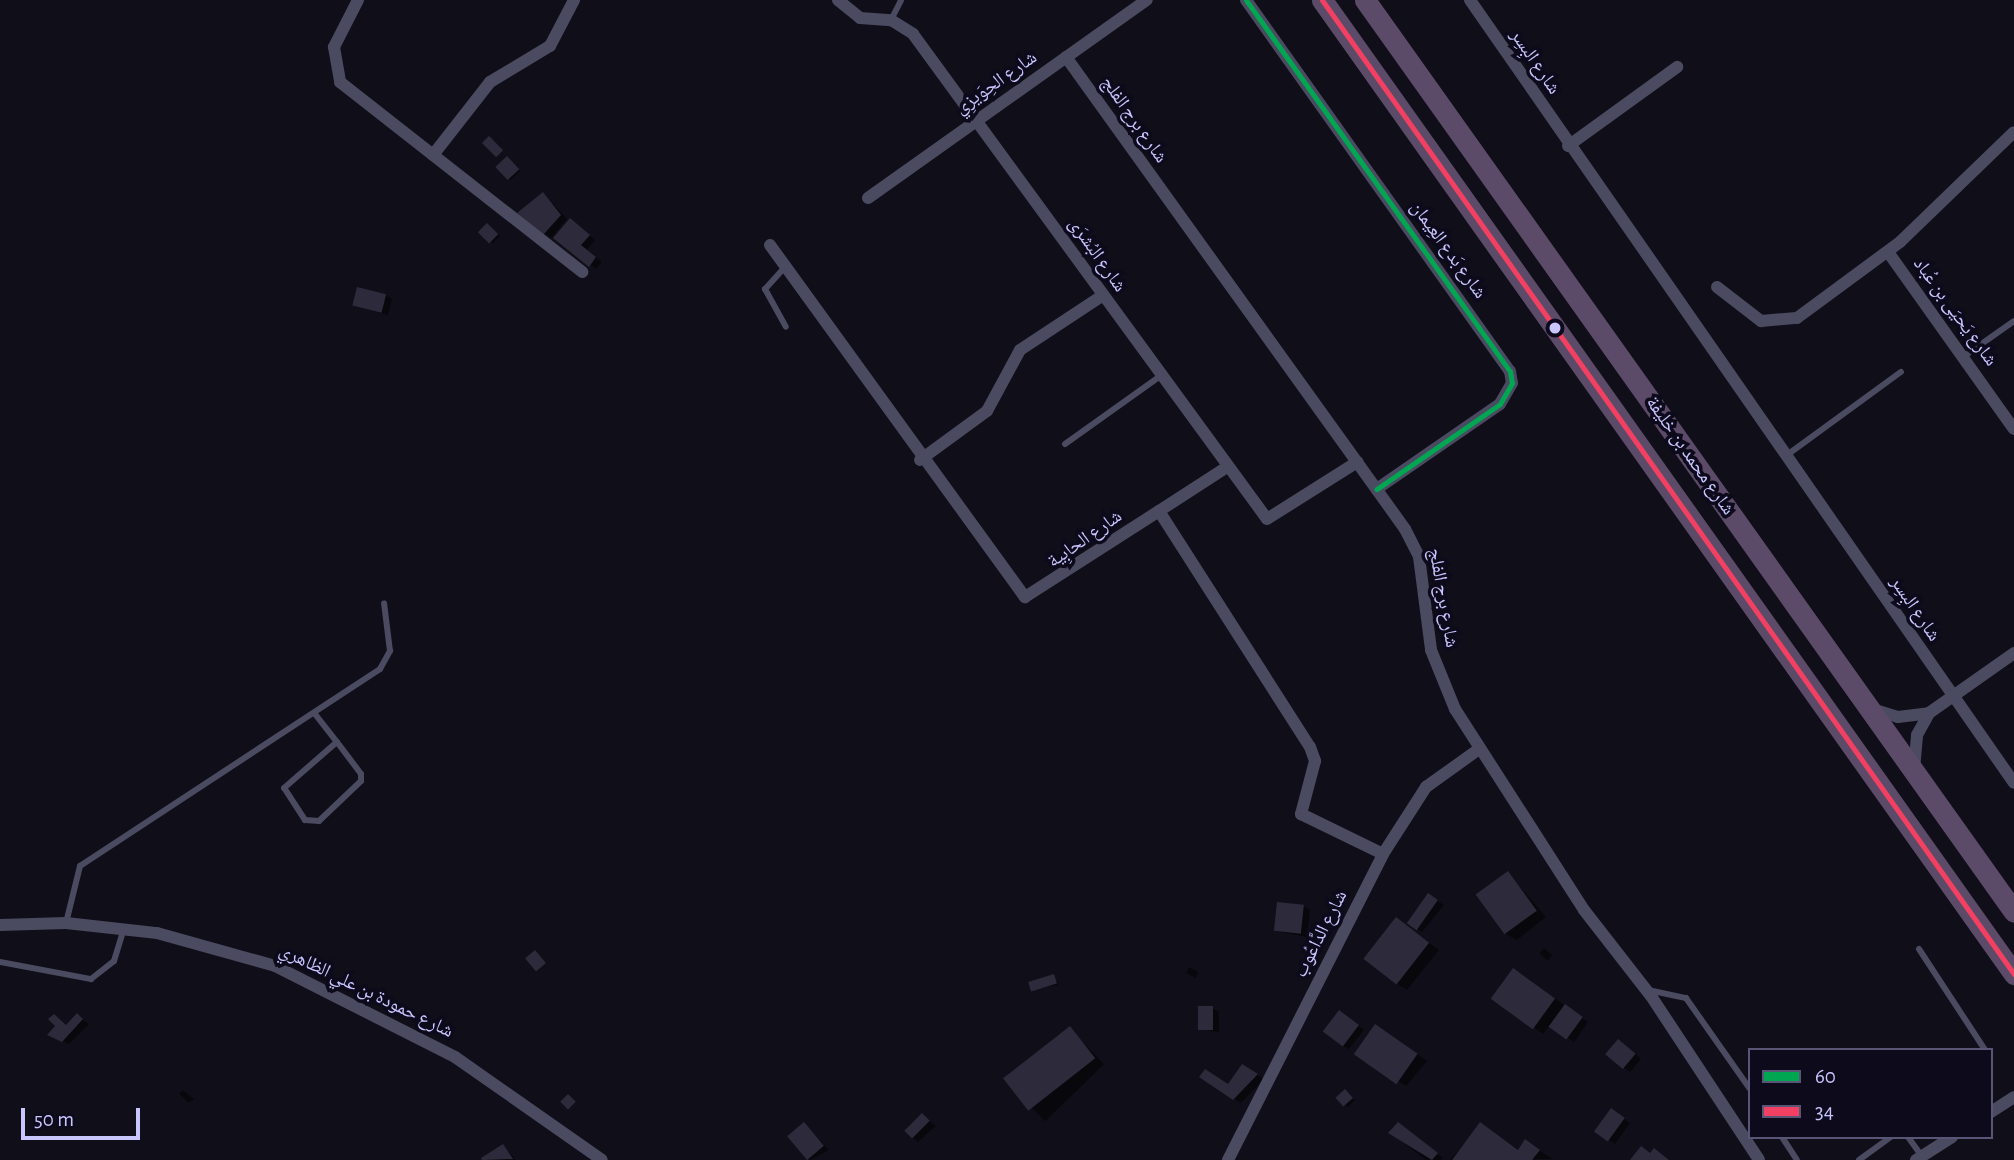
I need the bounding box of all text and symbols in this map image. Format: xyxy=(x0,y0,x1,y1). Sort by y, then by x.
street label: شارع البِسِر xyxy=(1505,25,1565,99)
street label: شارع الحِوَيزِي xyxy=(950,46,1042,120)
street label: شارع برج الفلج xyxy=(1096,72,1172,168)
street label: شارع بَدع العِيمان xyxy=(1405,197,1491,303)
street label: شارع البُشرَى xyxy=(1063,213,1131,297)
street label: شارع يَحيَى بن عُباد xyxy=(1908,253,2002,371)
unlabelled marker xyxy=(1548,321,1562,335)
street label: شارع محمد بن خليفة xyxy=(1641,392,1739,520)
street label: شارع الحابِية xyxy=(1043,505,1127,573)
street label: شارع برج الفلج xyxy=(1423,546,1463,650)
street label: شارع البِسِر xyxy=(1885,572,1945,646)
street label: شارع الدَّاعُوب xyxy=(1289,887,1353,981)
street label: شارع حمودة بن علي الظاهري xyxy=(275,939,457,1043)
legend xyxy=(1748,1048,1993,1139)
text: 60 xyxy=(1815,1066,1836,1087)
scale bar xyxy=(24,1094,144,1138)
text: 34 xyxy=(1815,1101,1834,1122)
text: 50 m xyxy=(34,1109,74,1130)

